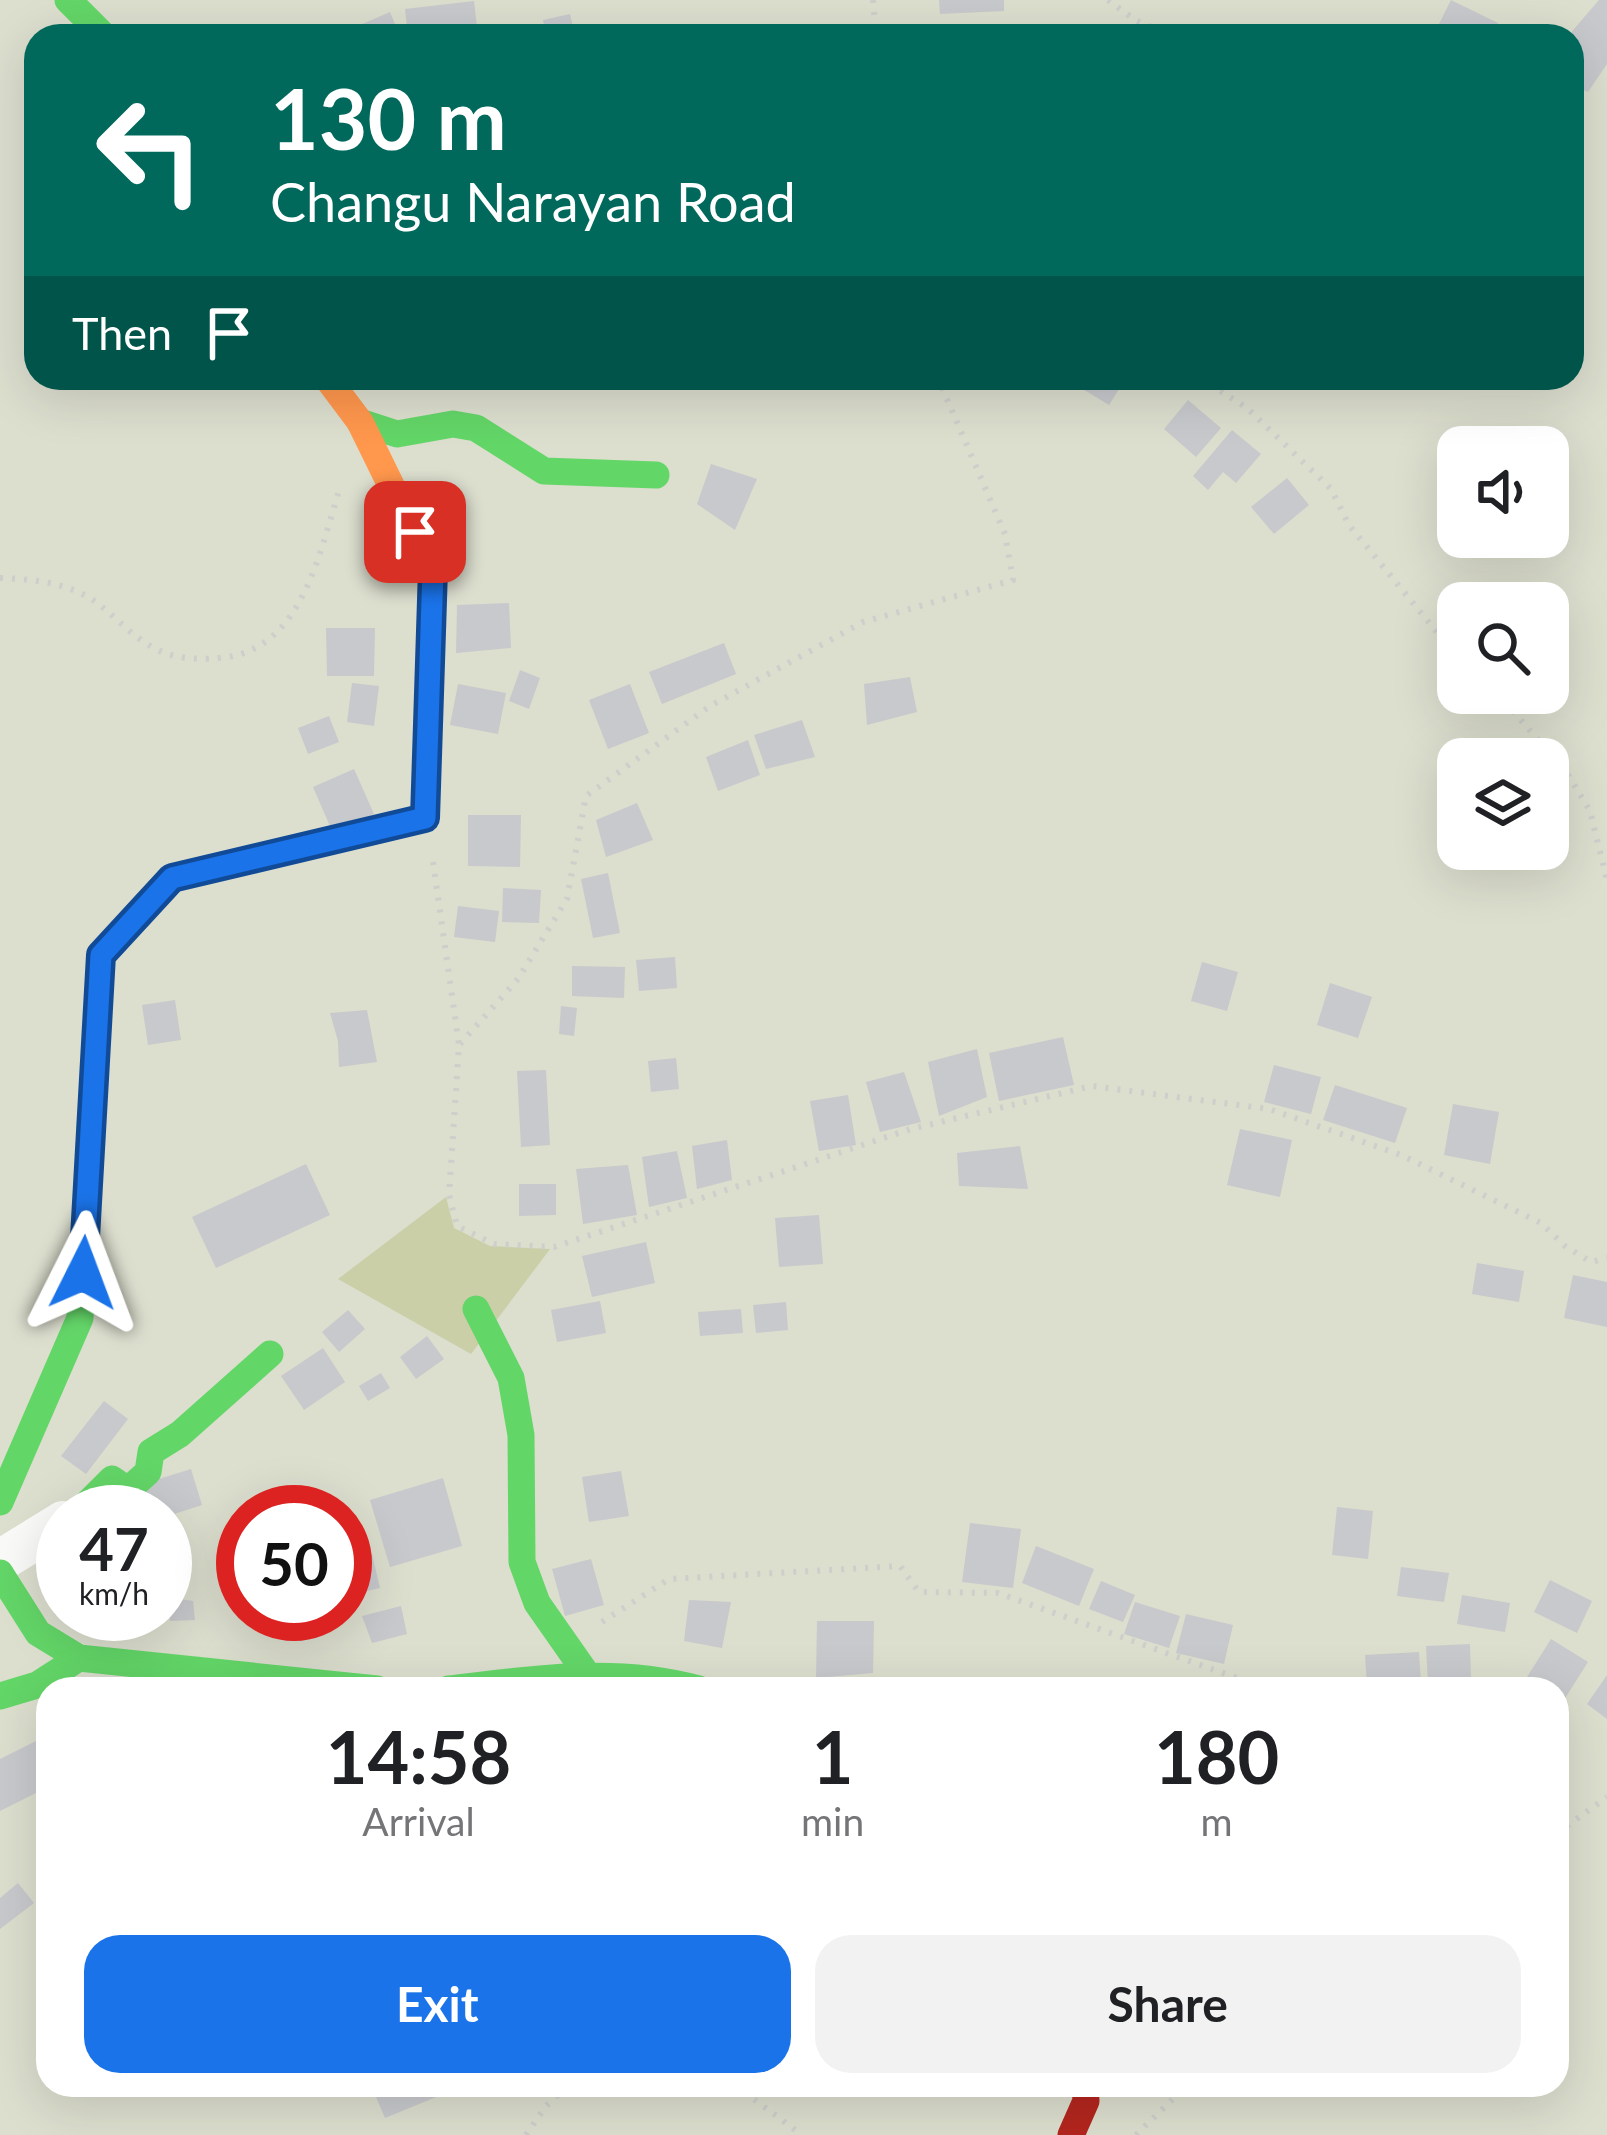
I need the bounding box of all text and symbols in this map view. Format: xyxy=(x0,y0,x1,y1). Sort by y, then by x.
text: 130 m xyxy=(270,67,507,168)
icon: left xyxy=(72,72,228,228)
text: Changu Narayan Road xyxy=(270,169,796,234)
icon: arrive xyxy=(196,300,262,366)
text: Then xyxy=(72,306,172,360)
map controls xyxy=(1437,426,1569,870)
button: sound xyxy=(1437,426,1569,558)
pin xyxy=(364,481,466,583)
icon: arrive xyxy=(382,499,448,565)
button: search xyxy=(1437,582,1569,714)
button: layers xyxy=(1437,738,1569,870)
position arrow xyxy=(20,1210,146,1336)
speed limit sign: 50 xyxy=(216,1485,372,1641)
text: 47 xyxy=(79,1512,149,1584)
text: km/h xyxy=(79,1575,149,1611)
text: 14:58 xyxy=(326,1713,511,1799)
text: 1 xyxy=(812,1713,854,1799)
text: 180 xyxy=(1154,1713,1279,1799)
text: Arrival xyxy=(362,1798,475,1844)
text: min xyxy=(801,1798,864,1844)
text: m xyxy=(1201,1798,1233,1844)
button: Exit xyxy=(84,1935,791,2073)
button: Share xyxy=(815,1935,1521,2073)

